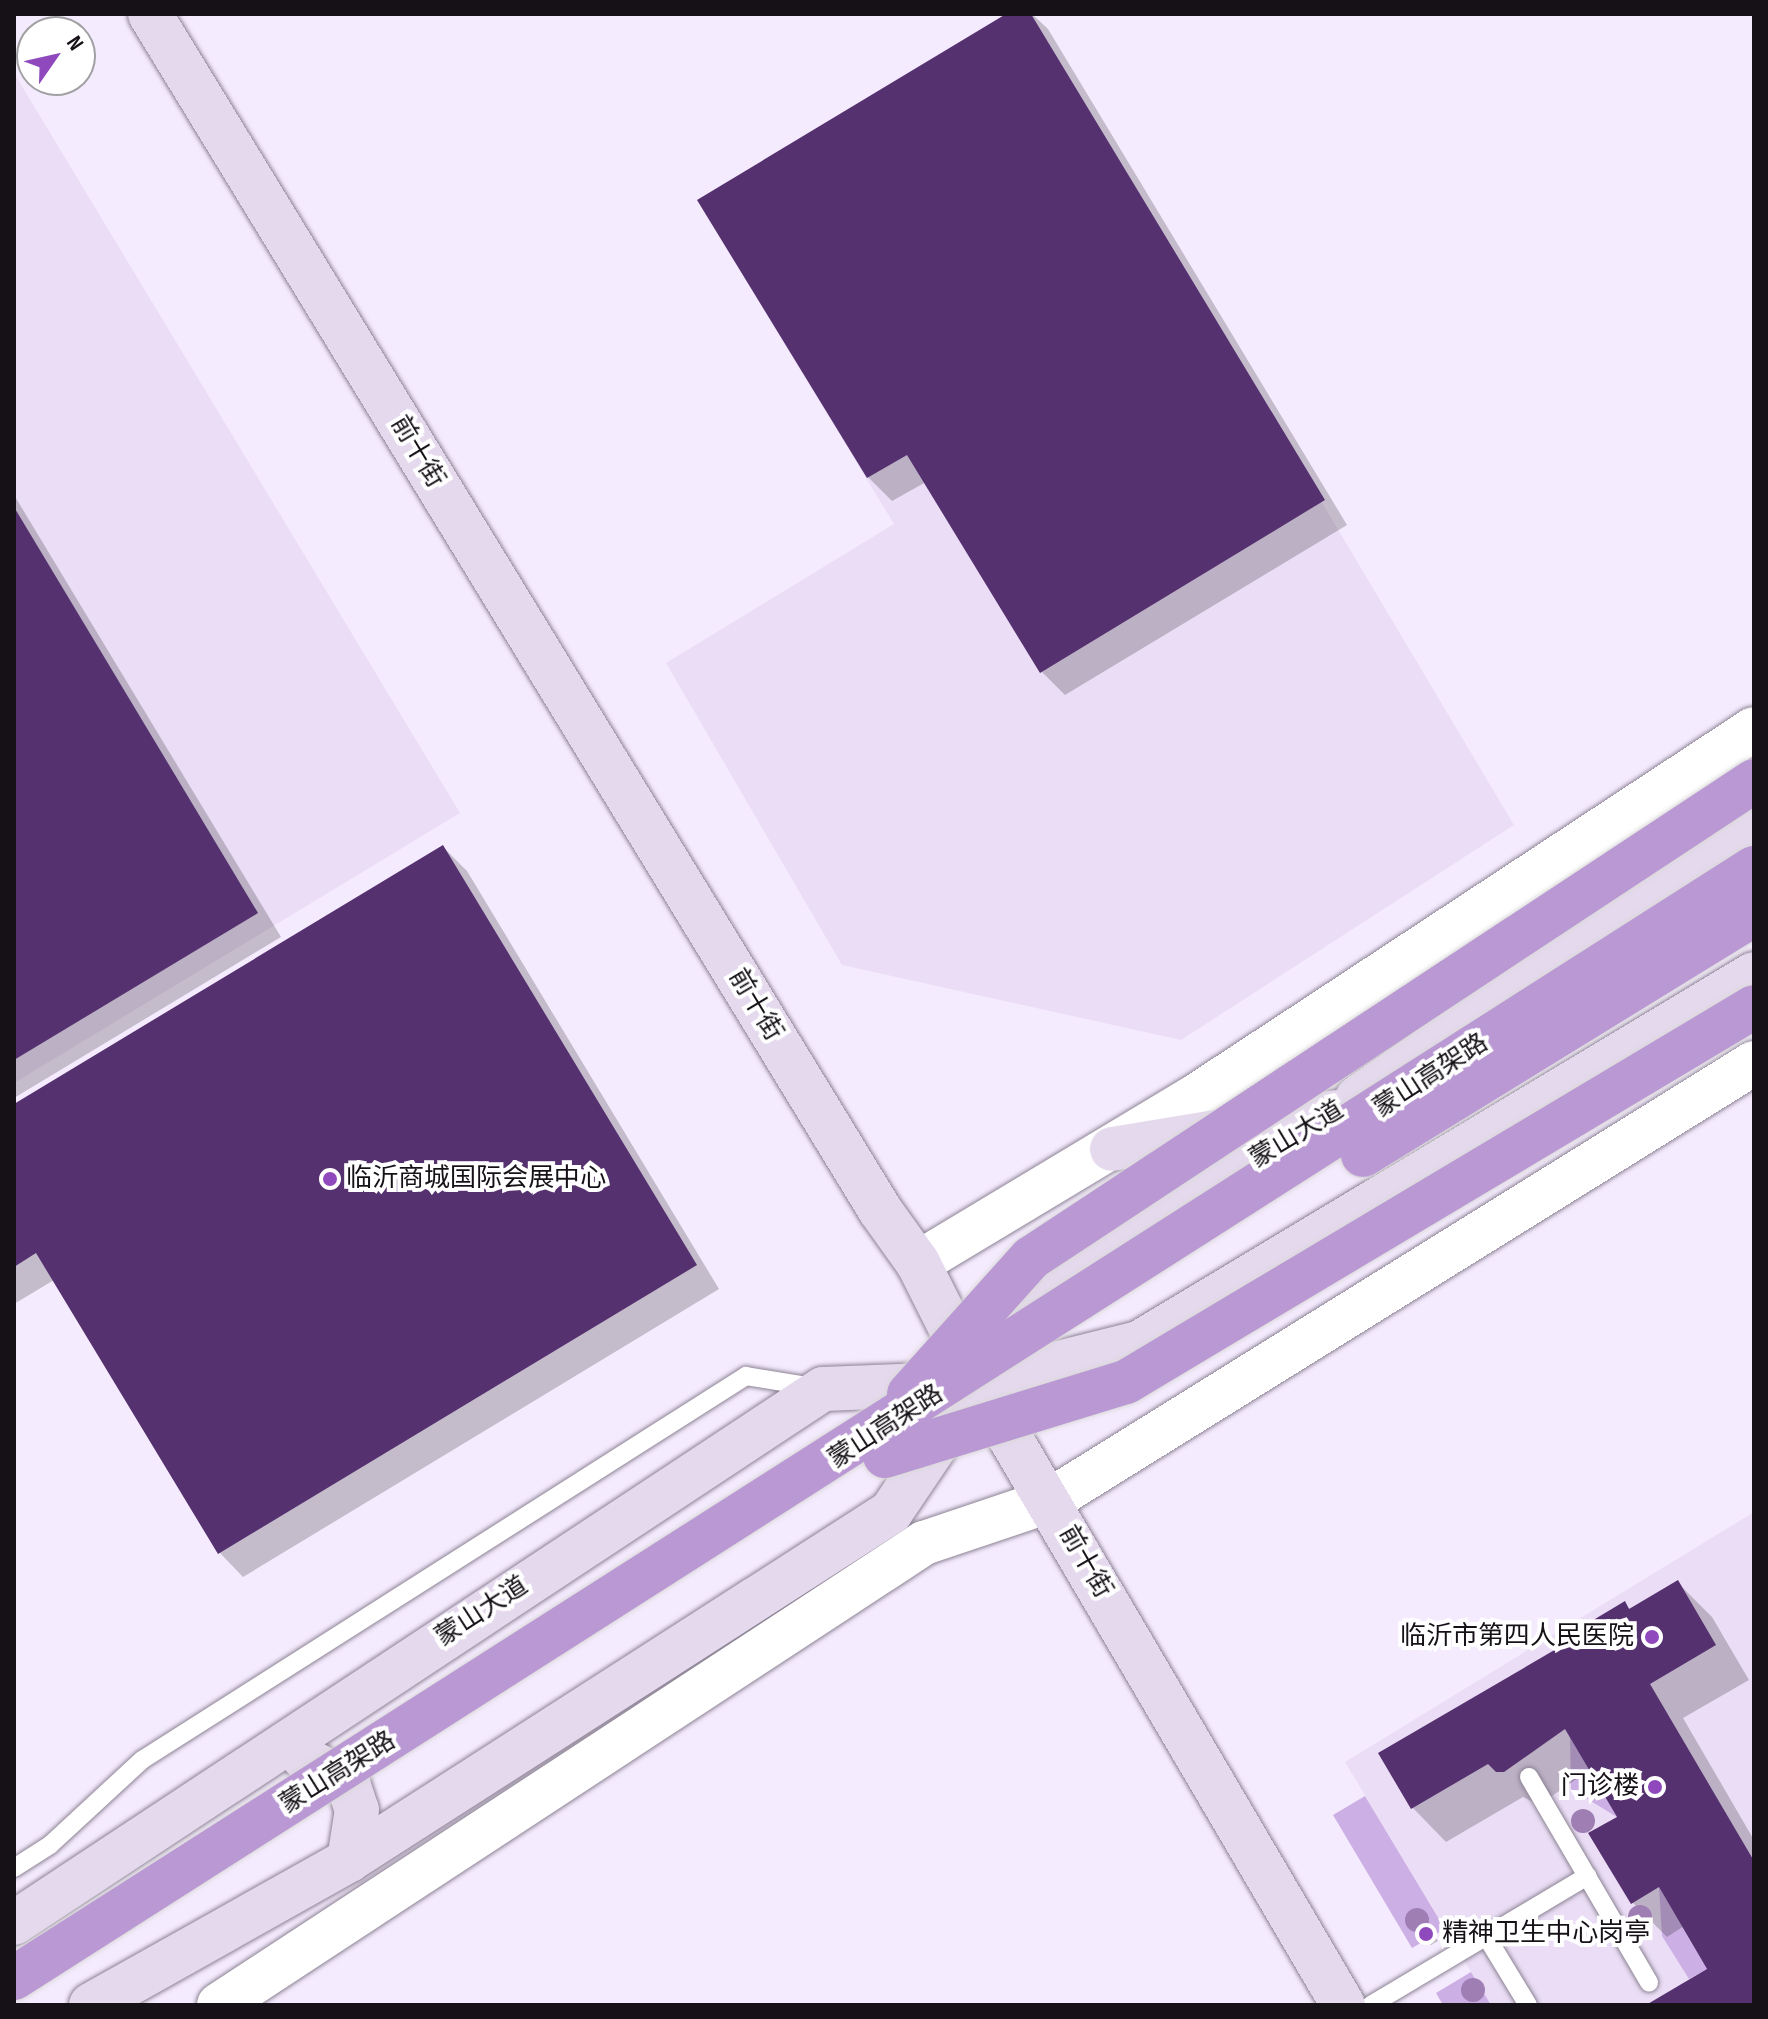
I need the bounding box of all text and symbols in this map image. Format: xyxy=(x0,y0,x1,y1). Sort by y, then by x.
north arrow xyxy=(16,16,96,96)
text: N xyxy=(60,31,89,56)
street label: 前十街 xyxy=(384,411,450,493)
street label: 前十街 xyxy=(722,964,788,1046)
street label: 蒙山高架路 xyxy=(1368,1028,1494,1124)
street label: 蒙山大道 xyxy=(1244,1095,1350,1175)
place label: 临沂商城国际会展中心 xyxy=(346,1163,606,1195)
marker: 临沂商城国际会展中心 xyxy=(321,1170,339,1188)
street label: 蒙山高架路 xyxy=(823,1379,949,1475)
street label: 前十街 xyxy=(1052,1520,1118,1604)
street label: 蒙山大道 xyxy=(430,1571,534,1653)
place label: 临沂市第四人民医院 xyxy=(1400,1621,1634,1653)
marker: 临沂市第四人民医院 xyxy=(1641,1626,1663,1648)
street label: 蒙山高架路 xyxy=(275,1725,401,1821)
place label: 门诊楼 xyxy=(1561,1771,1639,1803)
marker: 门诊楼 xyxy=(1646,1778,1664,1796)
place label: 精神卫生中心岗亭 xyxy=(1442,1918,1650,1950)
marker: 精神卫生中心岗亭 xyxy=(1417,1925,1435,1943)

